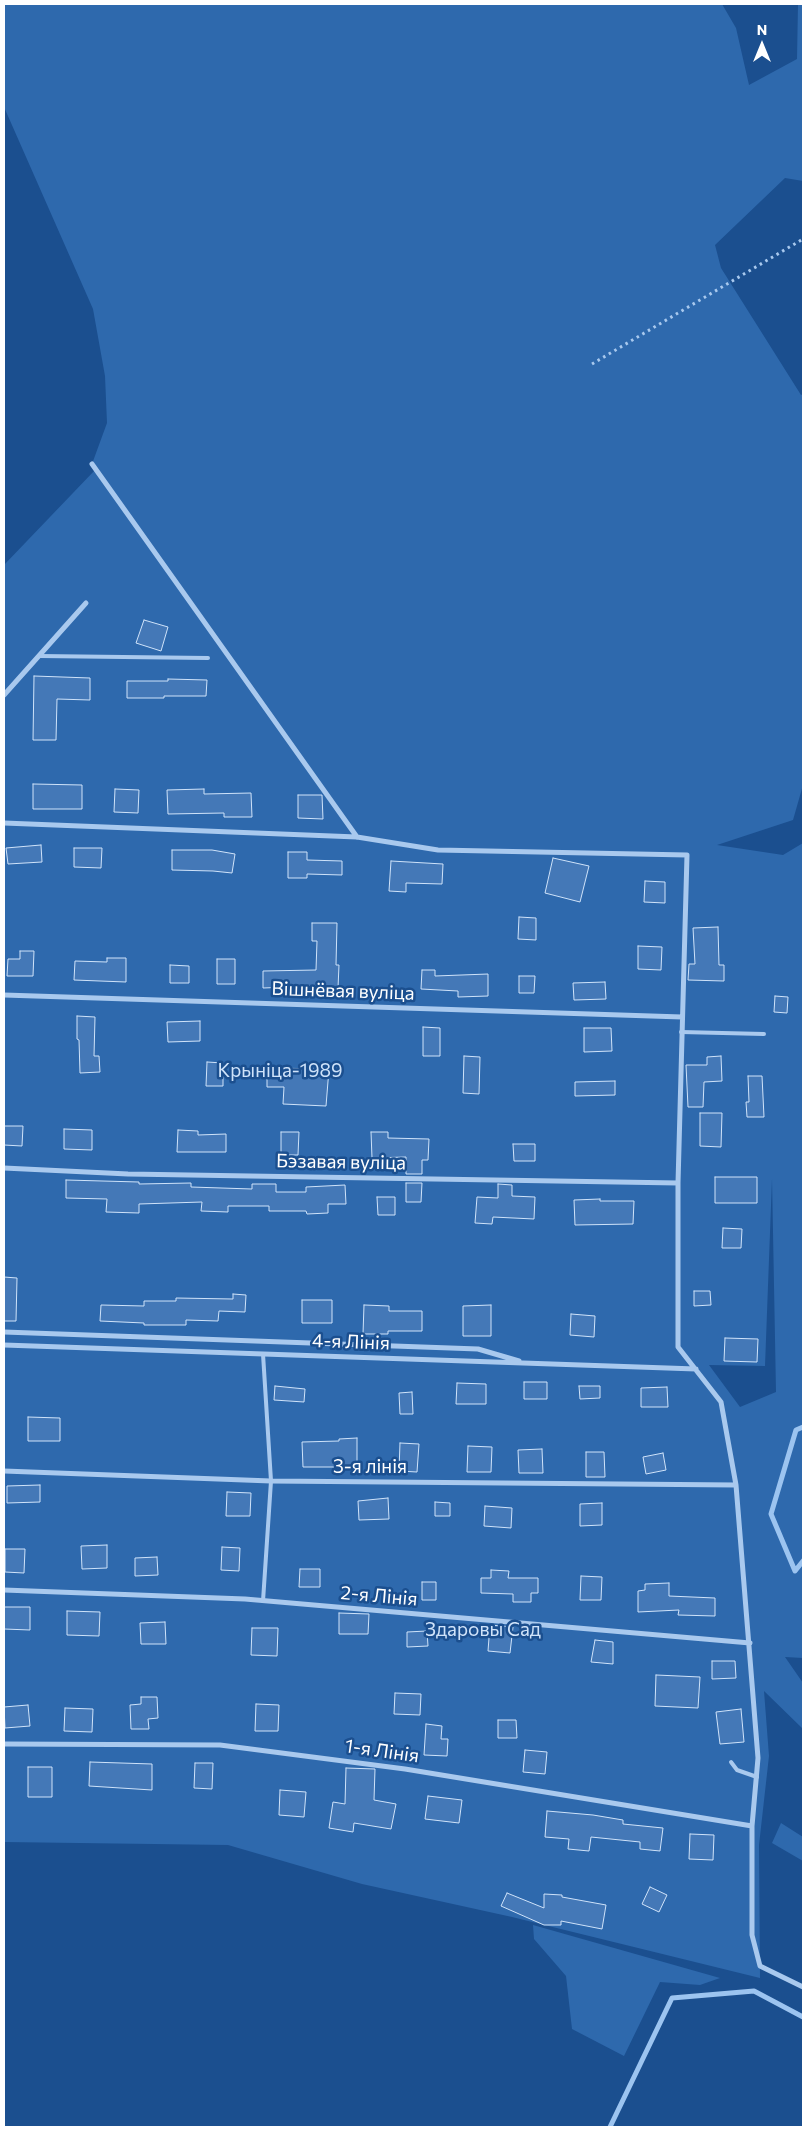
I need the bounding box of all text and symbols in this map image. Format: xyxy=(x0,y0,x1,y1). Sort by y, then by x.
north arrow xyxy=(737,20,787,70)
text: N xyxy=(757,21,767,38)
street label: Вішнёвая вуліца xyxy=(271,977,415,1005)
park label: Крыніца-1989 xyxy=(218,1060,342,1082)
street label: Бэзавая вуліца xyxy=(276,1149,406,1175)
street label: 4-я Лінія xyxy=(312,1329,390,1355)
street label: 3-я лінія xyxy=(333,1456,407,1478)
street label: 2-я Лінія xyxy=(340,1581,418,1611)
park label: Здаровы Сад xyxy=(425,1619,541,1641)
street label: 1-я Лінія xyxy=(343,1735,421,1767)

